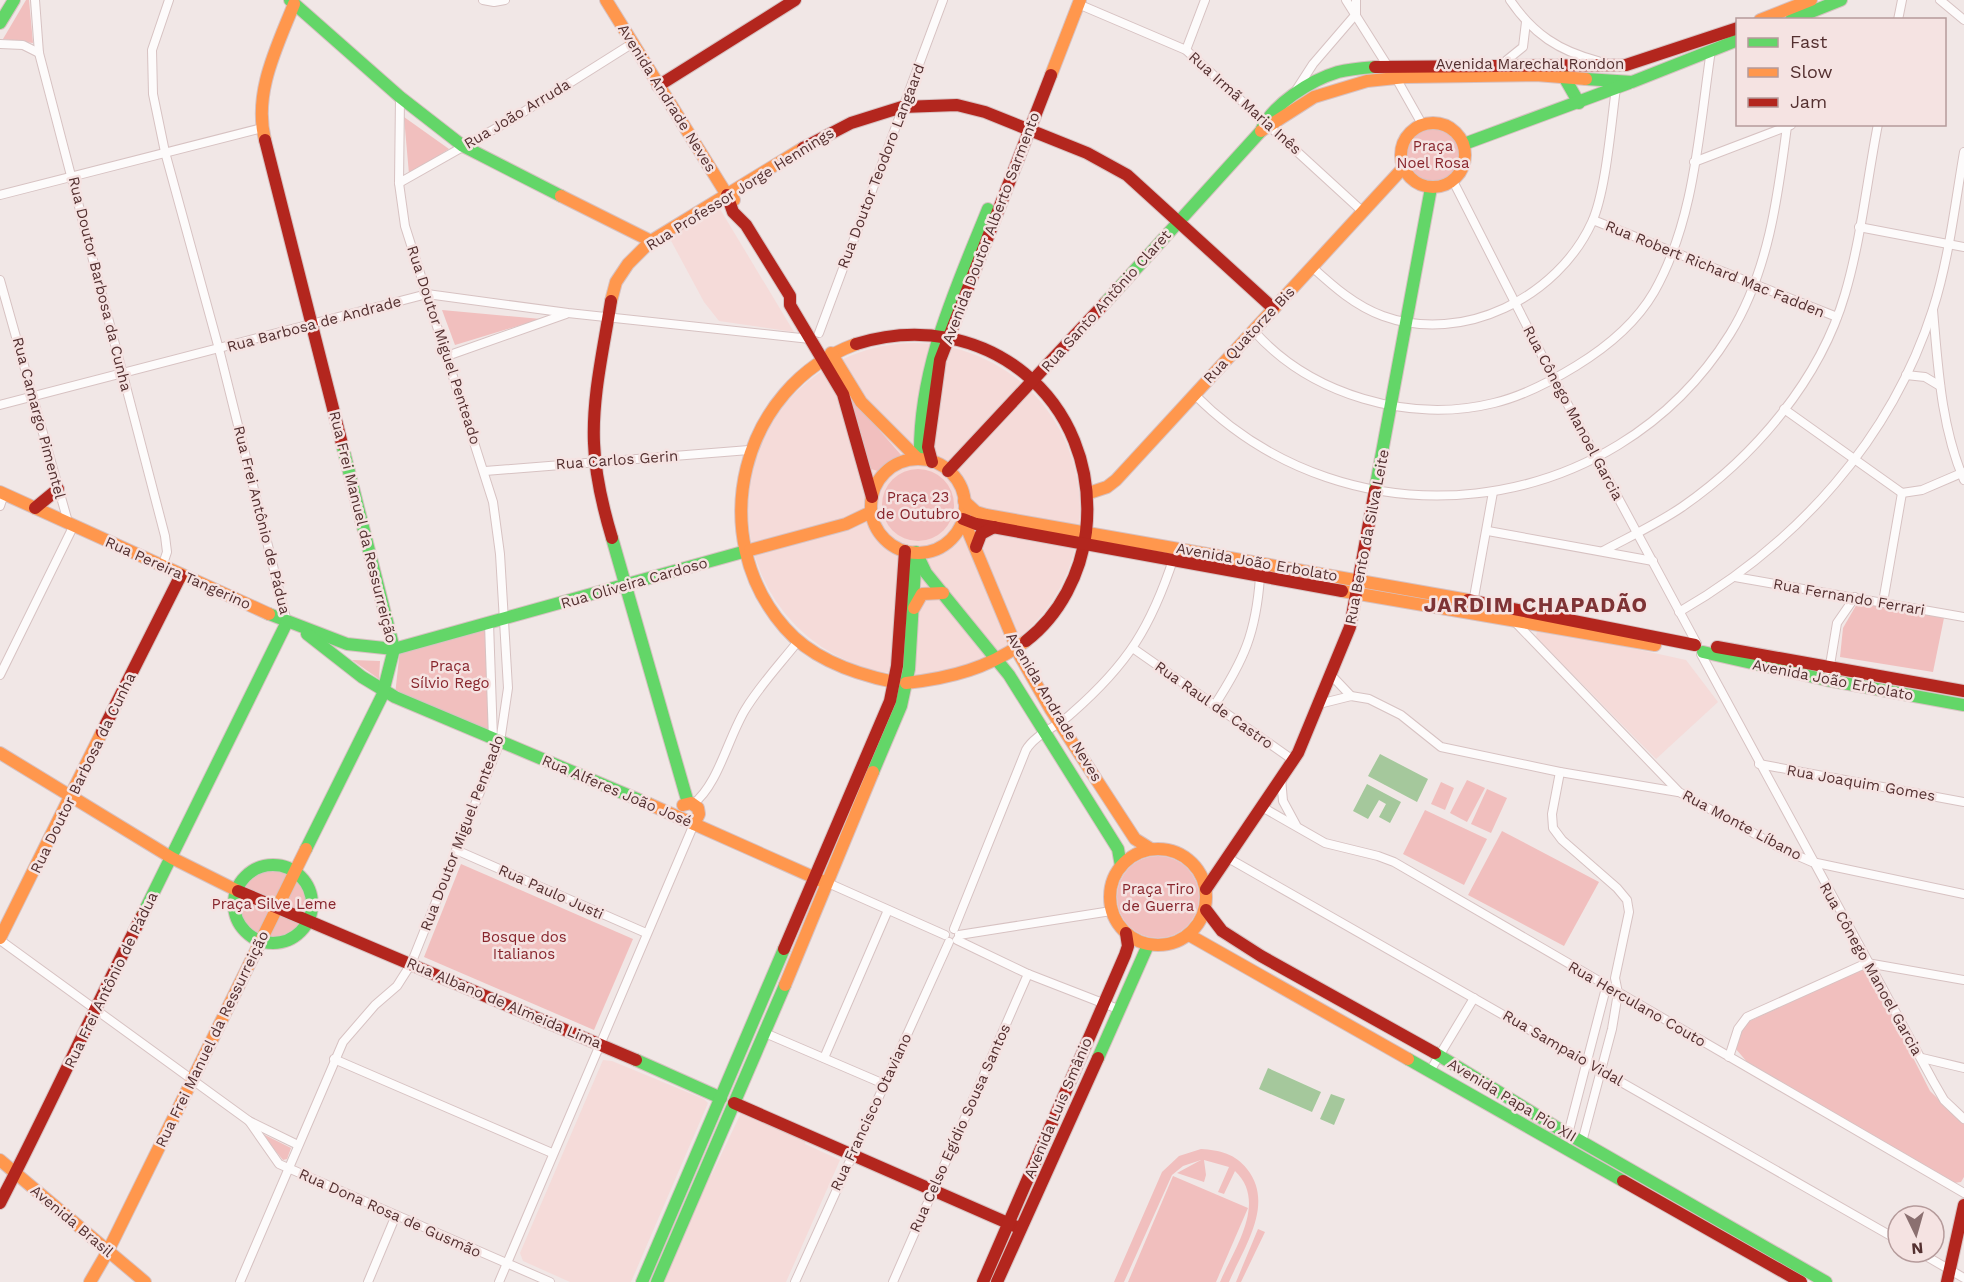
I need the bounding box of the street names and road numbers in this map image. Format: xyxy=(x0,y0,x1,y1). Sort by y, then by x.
street label: Avenida Andrade Neves xyxy=(614,21,720,175)
street label: Rua Irmã Maria Inês xyxy=(1185,48,1305,158)
street label: Avenida Marechal Rondon xyxy=(1436,55,1624,73)
street label: Rua Doutor Teodoro Langaard xyxy=(834,61,928,271)
street label: Rua João Arruda xyxy=(461,75,574,153)
street label: Avenida Doutor Alberto Sarmento xyxy=(938,110,1044,346)
street label: Rua Professor Jorge Hennings xyxy=(643,124,837,254)
street label: Rua Doutor Barbosa da Cunha xyxy=(65,175,136,394)
street label: Rua Robert Richard Mac Fadden xyxy=(1603,217,1827,321)
street label: Rua Santo Antônio Claret xyxy=(1037,226,1175,376)
street label: Rua Doutor Miguel Penteado xyxy=(403,243,485,447)
street label: Rua Quatorze Bis xyxy=(1200,283,1299,387)
street label: Rua Barbosa de Andrade xyxy=(225,292,403,356)
street label: Rua Cônego Manoel Garcia xyxy=(1519,323,1627,504)
street label: Rua Camargo Pimentel xyxy=(9,335,69,501)
street label: Rua Frei Manuel da Ressurreição xyxy=(325,409,401,645)
street label: Rua Frei Antônio de Pádua xyxy=(230,424,294,617)
street label: Rua Carlos Gerin xyxy=(555,447,679,473)
street label: Rua Bento da Silva Leite xyxy=(1341,448,1393,626)
street label: Rua Pereira Tangerino xyxy=(102,533,254,613)
street label: Avenida João Erbolato xyxy=(1175,539,1339,585)
street label: Rua Oliveira Cardoso xyxy=(559,553,709,613)
street label: Rua Fernando Ferrari xyxy=(1772,575,1926,619)
street label: Avenida Andrade Neves xyxy=(1002,629,1106,785)
street label: Avenida João Erbolato xyxy=(1751,656,1915,704)
street label: Rua Raul de Castro xyxy=(1151,657,1277,753)
street label: Rua Doutor Barbosa da Cunha xyxy=(27,669,140,876)
street label: Rua Doutor Miguel Penteado xyxy=(416,733,508,933)
street label: Rua Alferes João José xyxy=(539,751,695,831)
street label: Rua Joaquim Gomes xyxy=(1785,761,1937,805)
street label: Rua Monte Líbano xyxy=(1679,786,1805,864)
street label: Rua Paulo Justi xyxy=(496,861,606,923)
street label: Rua Cônego Manoel Garcia xyxy=(1816,879,1926,1059)
street label: Rua Frei Antônio de Pádua xyxy=(60,889,162,1071)
street label: Rua Frei Manuel da Ressurreição xyxy=(152,928,272,1150)
street label: Rua Albano de Almeida Lima xyxy=(404,954,605,1052)
street label: Rua Herculano Couto xyxy=(1565,957,1709,1051)
street label: Rua Sampaio Vidal xyxy=(1499,1006,1627,1090)
street label: Rua Celso Egídio Sousa Santos xyxy=(906,1021,1014,1235)
street label: Rua Francisco Otaviano xyxy=(827,1030,915,1194)
street label: Avenida Luis Smânio xyxy=(1020,1035,1096,1181)
street label: Avenida Papa Pio XII xyxy=(1444,1054,1580,1146)
street label: Rua Dona Rosa de Gusmão xyxy=(296,1165,484,1261)
street label: Avenida Brasil xyxy=(27,1181,117,1261)

